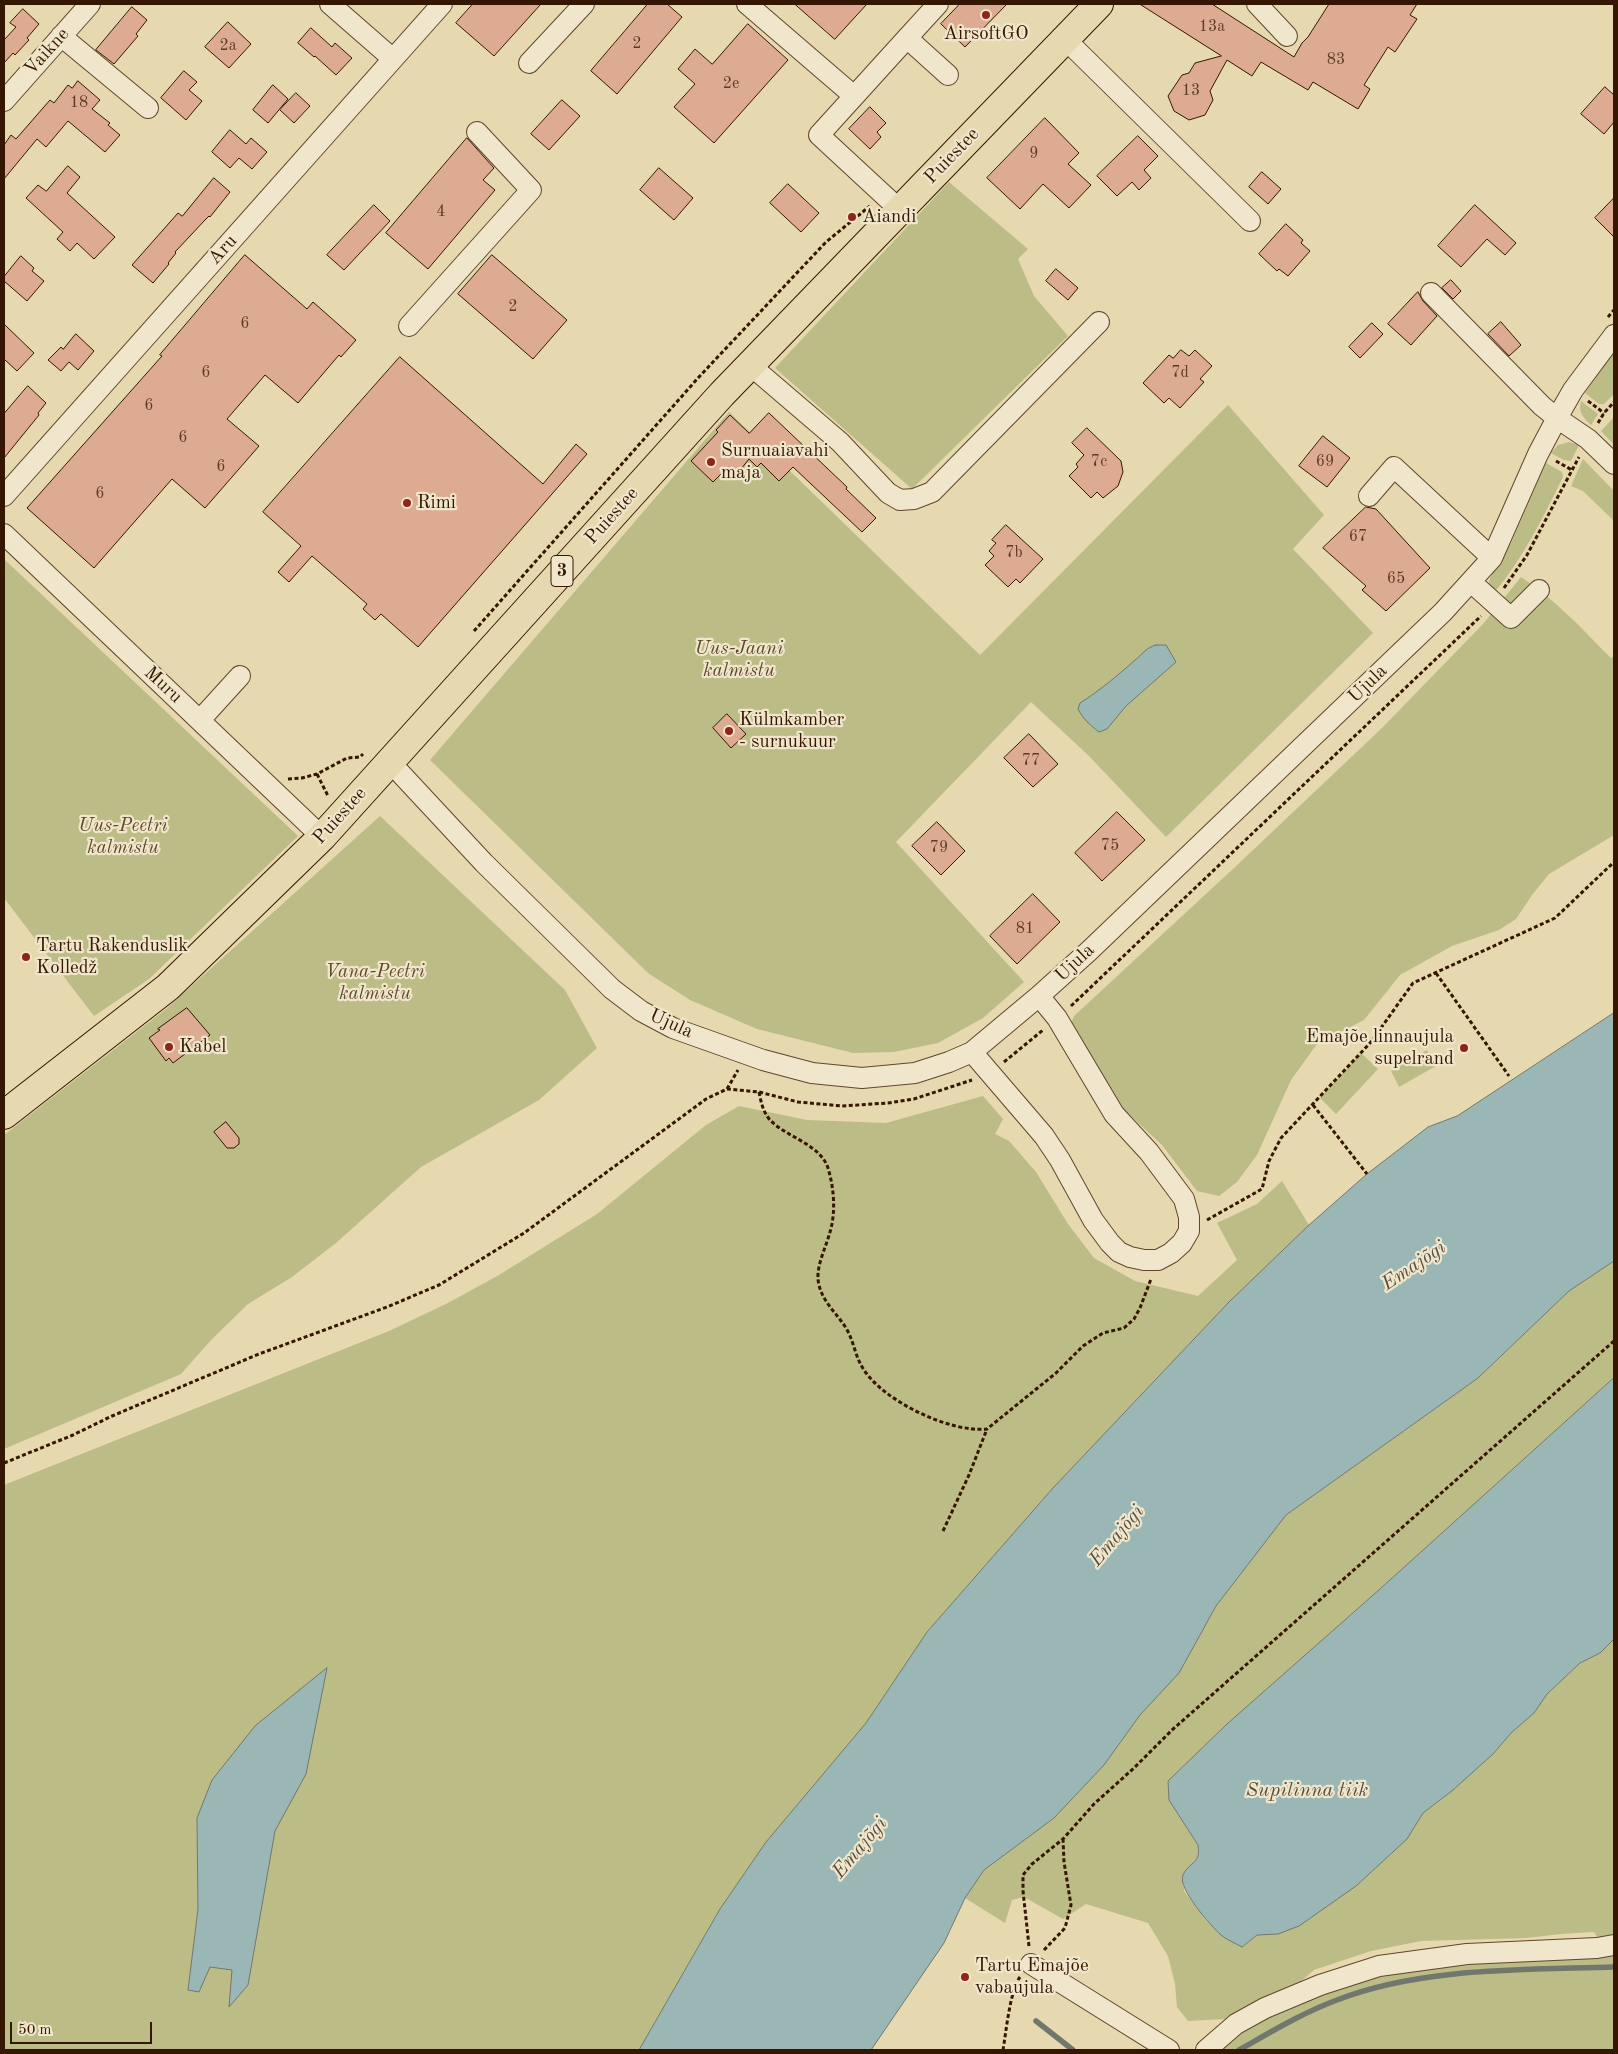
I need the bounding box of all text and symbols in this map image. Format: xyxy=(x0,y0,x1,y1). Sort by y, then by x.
marker: AirsoftGO xyxy=(980,9,992,21)
house number: 13a xyxy=(1199,17,1225,37)
street label: Vaikne xyxy=(20,23,74,81)
place label: AirsoftGO xyxy=(943,23,1029,45)
house number: 2 xyxy=(632,34,642,54)
house number: 2a xyxy=(219,36,237,56)
house number: 83 xyxy=(1327,50,1345,70)
house number: 2e xyxy=(723,74,739,94)
house number: 13 xyxy=(1182,81,1200,101)
house number: 18 xyxy=(70,93,88,113)
street label: Puiestee xyxy=(920,123,984,189)
house number: 9 xyxy=(1029,144,1039,164)
house number: 4 xyxy=(436,202,446,222)
place label: Aiandi xyxy=(862,206,916,228)
marker: Aiandi xyxy=(846,211,858,223)
street label: Aru xyxy=(204,230,242,270)
house number: 2 xyxy=(508,297,518,317)
house number: 6 xyxy=(240,314,250,334)
house number: 6 xyxy=(201,363,211,383)
house number: 7d xyxy=(1171,363,1189,383)
house number: 6 xyxy=(144,396,154,416)
house number: 6 xyxy=(178,428,188,448)
place label: Surnuaiavahi maja xyxy=(721,440,829,484)
house number: 7c xyxy=(1091,452,1107,472)
house number: 69 xyxy=(1316,452,1334,472)
marker: Surnuaiavahi maja xyxy=(705,456,717,468)
house number: 6 xyxy=(216,457,226,477)
street label: Puiestee xyxy=(580,483,644,549)
house number: 6 xyxy=(95,484,105,504)
place label: Rimi xyxy=(417,492,456,514)
marker: Rimi xyxy=(401,497,413,509)
house number: 67 xyxy=(1349,527,1367,547)
house number: 7b xyxy=(1005,543,1023,563)
road number: 3 xyxy=(551,556,573,586)
house number: 65 xyxy=(1387,569,1405,589)
park label: Uus-Jaani kalmistu xyxy=(695,638,783,682)
street label: Ujula xyxy=(1344,660,1392,708)
street label: Muru xyxy=(139,662,187,708)
place label: Külmkamber - surnukuur xyxy=(739,709,844,753)
marker: Külmkamber - surnukuur xyxy=(723,725,735,737)
house number: 77 xyxy=(1022,751,1040,771)
street label: Puiestee xyxy=(308,783,372,849)
park label: Uus-Peetri kalmistu xyxy=(78,815,168,859)
house number: 75 xyxy=(1101,836,1119,856)
house number: 79 xyxy=(930,838,948,858)
house number: 81 xyxy=(1016,919,1034,939)
place label: Tartu Rakenduslik Kolledž xyxy=(36,935,188,979)
street label: Ujula xyxy=(1051,939,1099,987)
marker: Tartu Rakenduslik Kolledž xyxy=(20,951,32,963)
park label: Vana-Peetri kalmistu xyxy=(325,961,425,1005)
street label: Ujula xyxy=(646,1004,696,1044)
place label: Emajõe linnaujula supelrand xyxy=(1306,1026,1454,1070)
place label: Kabel xyxy=(179,1036,226,1058)
marker: Kabel xyxy=(163,1041,175,1053)
marker: Emajõe linnaujula supelrand xyxy=(1458,1042,1470,1054)
water label: Emajõgi xyxy=(1377,1236,1451,1296)
water label: Emajõgi xyxy=(1084,1500,1150,1572)
water label: Supilinna tiik xyxy=(1246,1779,1368,1803)
water label: Emajõgi xyxy=(827,1812,893,1884)
place label: Tartu Emajõe vabaujula xyxy=(975,1955,1089,1999)
marker: Tartu Emajõe vabaujula xyxy=(959,1971,971,1983)
scale bar xyxy=(12,2012,155,2044)
text: 50 m xyxy=(18,2023,52,2038)

